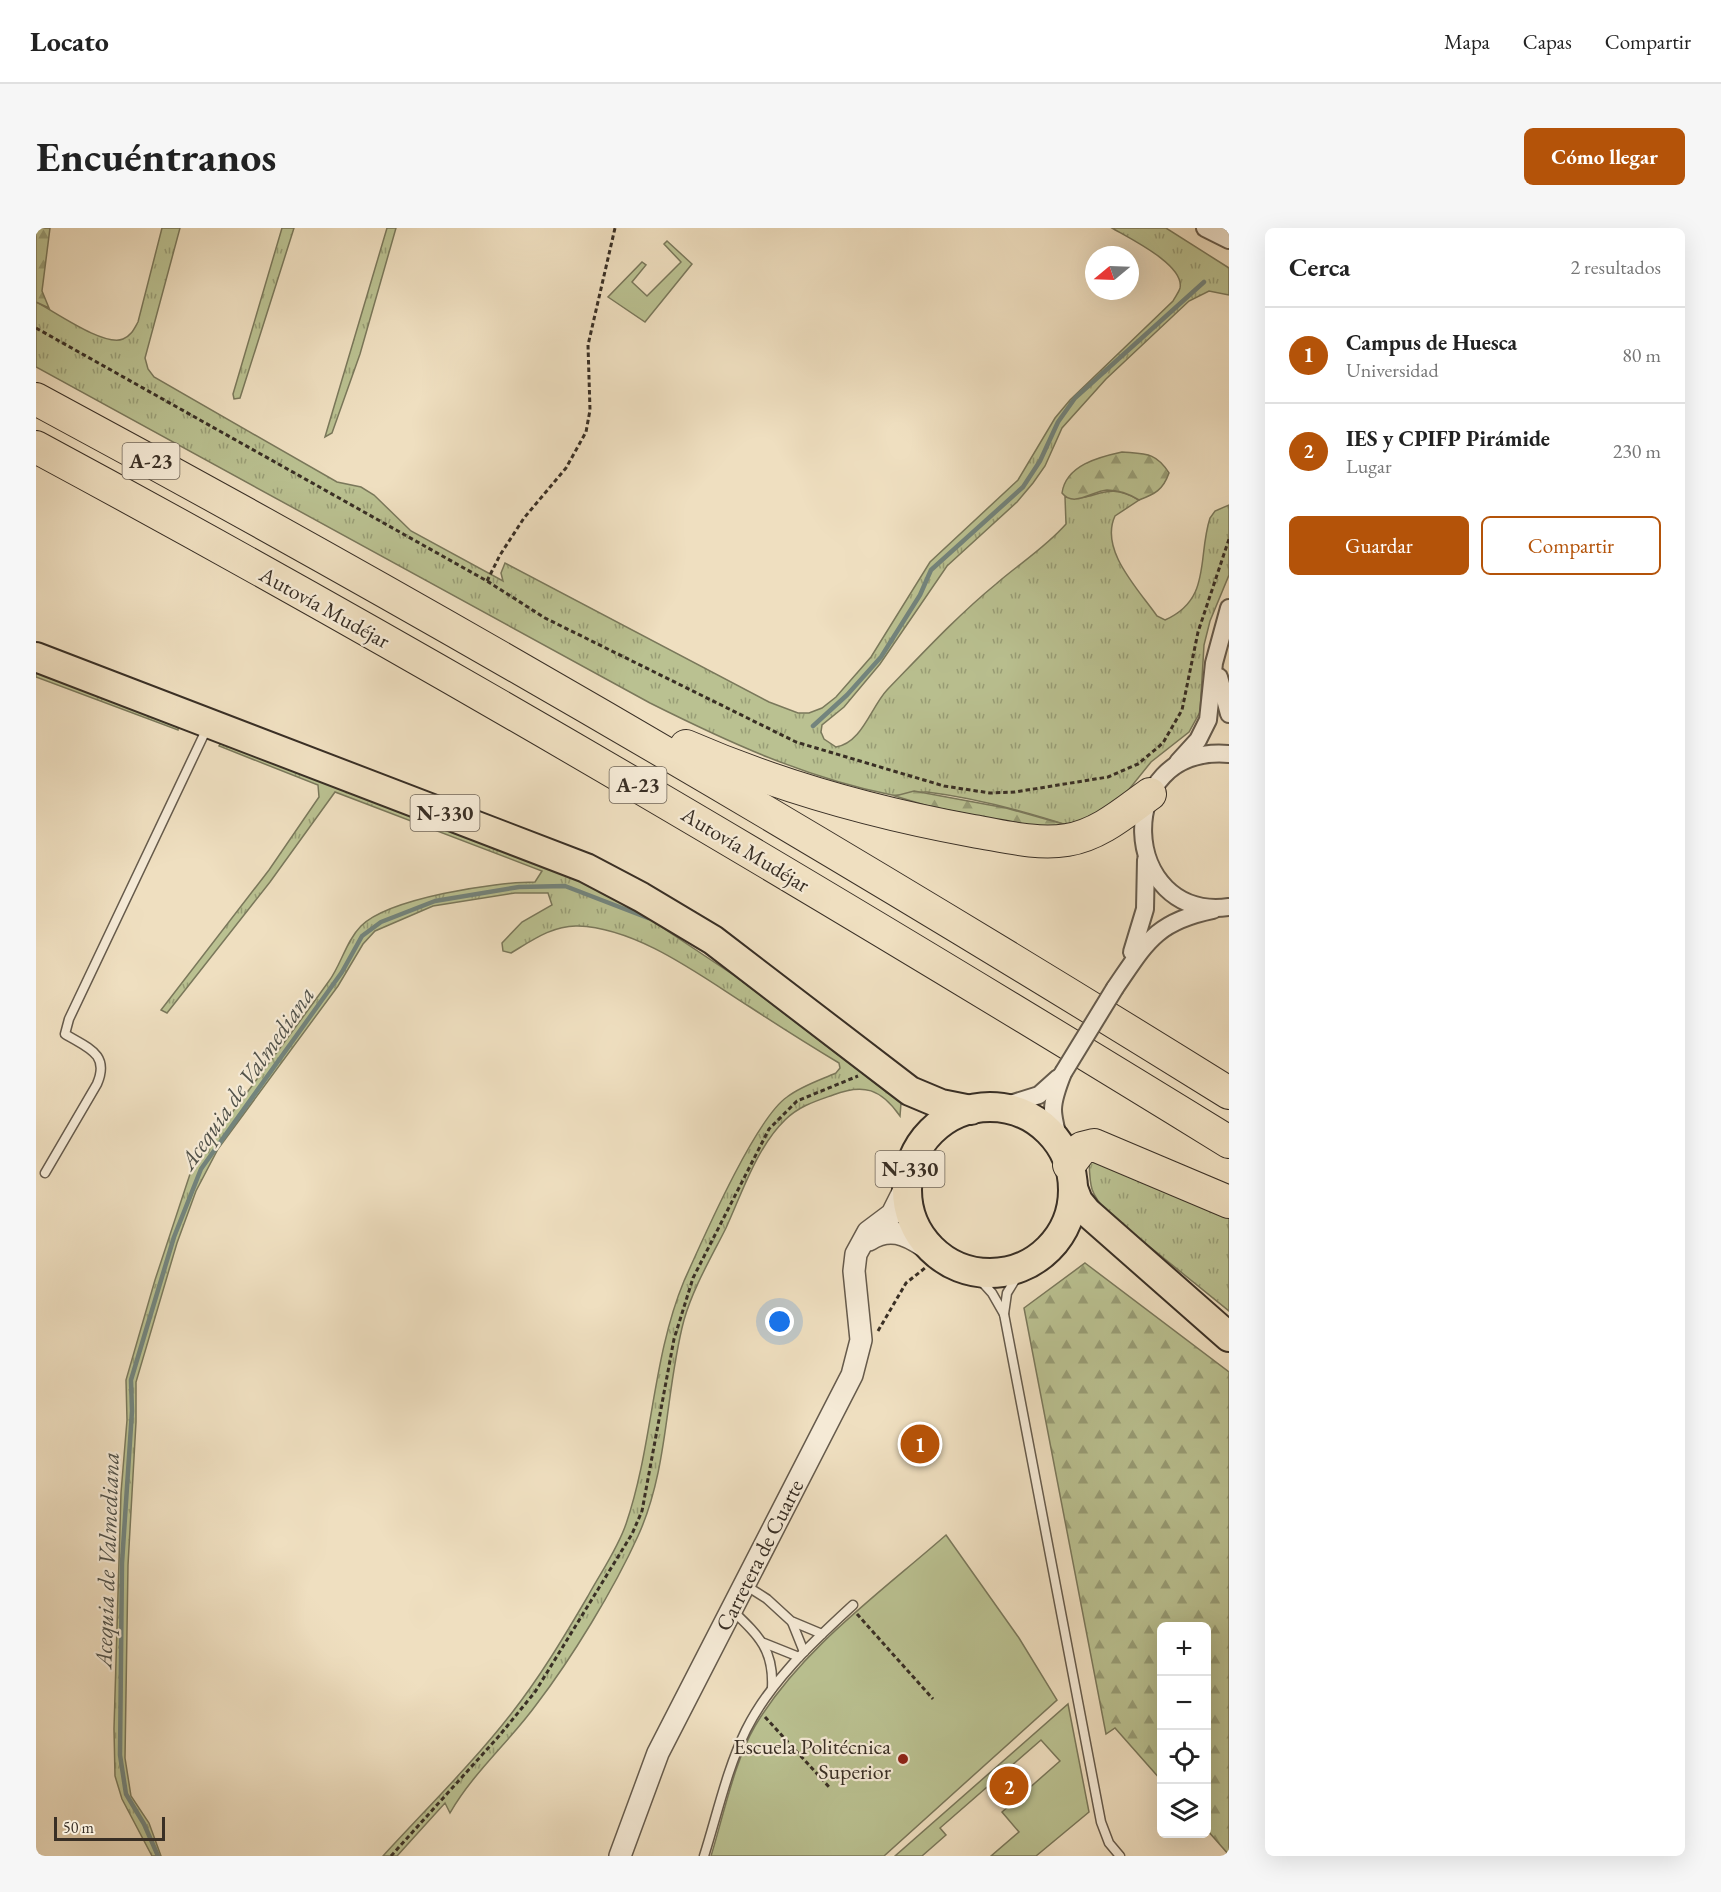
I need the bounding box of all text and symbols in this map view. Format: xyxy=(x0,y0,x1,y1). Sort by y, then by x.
text: Locato xyxy=(30,23,109,59)
text: Mapa xyxy=(1444,28,1490,55)
text: Capas xyxy=(1523,28,1572,55)
text: Compartir xyxy=(1605,28,1691,55)
button: Cómo llegar xyxy=(1524,128,1685,185)
text: Encuéntranos xyxy=(36,129,276,184)
north arrow xyxy=(1085,246,1139,300)
text: Cerca xyxy=(1289,250,1350,284)
text: 2 resultados xyxy=(1570,254,1661,280)
text: Campus de Huesca xyxy=(1346,328,1517,357)
text: 1 xyxy=(1303,342,1314,368)
text: 80 m xyxy=(1622,342,1661,368)
text: Universidad xyxy=(1346,357,1439,383)
text: IES y CPIFP Pirámide xyxy=(1346,424,1550,453)
text: 2 xyxy=(1303,438,1314,464)
text: 230 m xyxy=(1613,438,1661,464)
road number: A-23 xyxy=(122,443,180,479)
text: Lugar xyxy=(1346,453,1392,479)
button: Guardar xyxy=(1289,516,1469,575)
button: Compartir xyxy=(1481,516,1661,575)
street label: Autovía Mudéjar xyxy=(254,559,396,656)
road number: A-23 xyxy=(610,767,666,803)
road number: N-330 xyxy=(410,795,480,831)
street label: Autovía Mudéjar xyxy=(675,799,816,899)
water label: Acequia de Valmediana xyxy=(171,980,322,1177)
road number: N-330 xyxy=(876,1151,944,1187)
your location xyxy=(765,1307,794,1336)
pin: 1 xyxy=(900,1422,940,1466)
water label: Acequia de Valmediana xyxy=(87,1451,127,1671)
street label: Carretera de Cuarte xyxy=(709,1474,810,1636)
map controls xyxy=(1157,1622,1211,1838)
button: + xyxy=(1157,1622,1211,1676)
button: − xyxy=(1157,1676,1211,1730)
button: locate xyxy=(1157,1730,1211,1784)
place label: Escuela Politécnica Superior xyxy=(733,1732,892,1786)
marker: Escuela Politécnica Superior xyxy=(896,1752,910,1766)
pin: 2 xyxy=(990,1764,1028,1808)
button: layers xyxy=(1157,1784,1211,1838)
scale bar xyxy=(54,1814,165,1842)
text: 50 m xyxy=(63,1817,94,1838)

